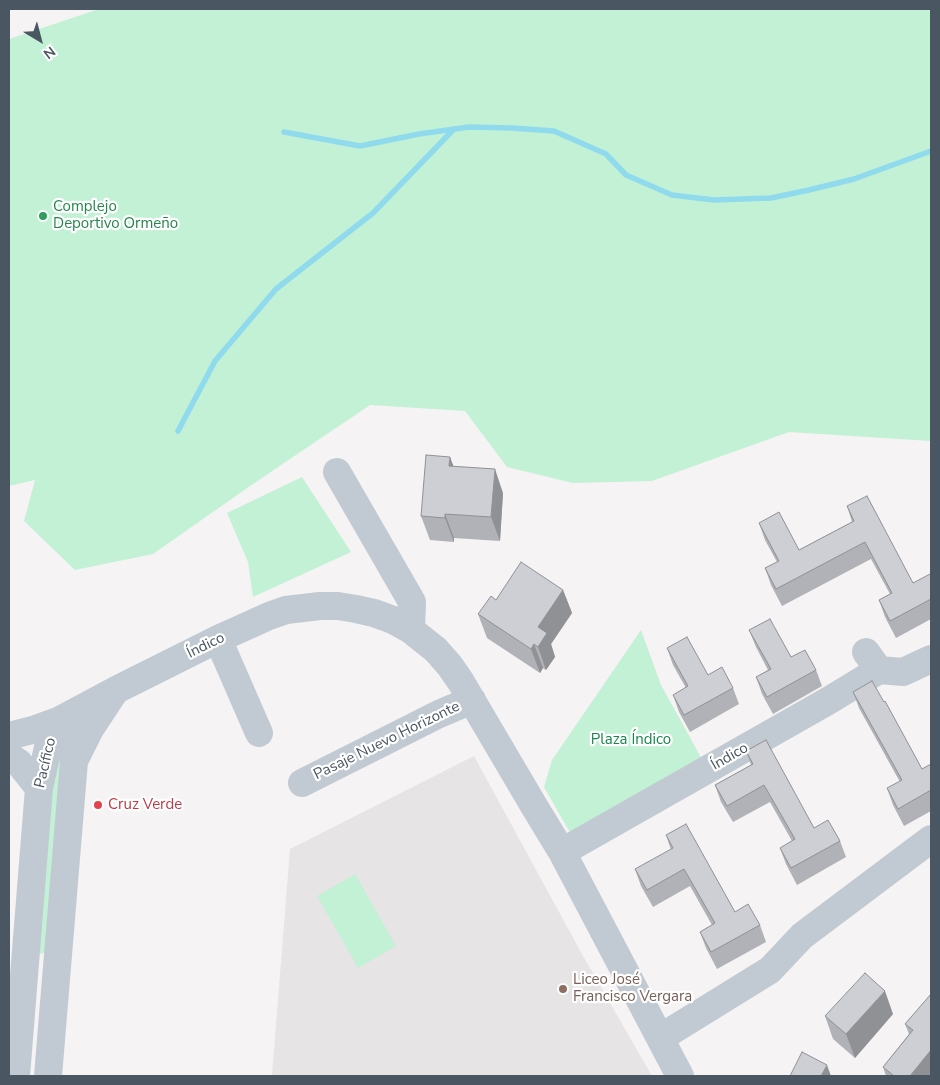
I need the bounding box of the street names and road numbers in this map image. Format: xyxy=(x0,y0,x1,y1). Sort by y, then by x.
street label: Índico xyxy=(184,629,228,663)
street label: Pasaje Nuevo Horizonte xyxy=(311,698,463,784)
street label: Pacífico xyxy=(31,736,61,790)
street label: Índico xyxy=(708,739,752,775)

